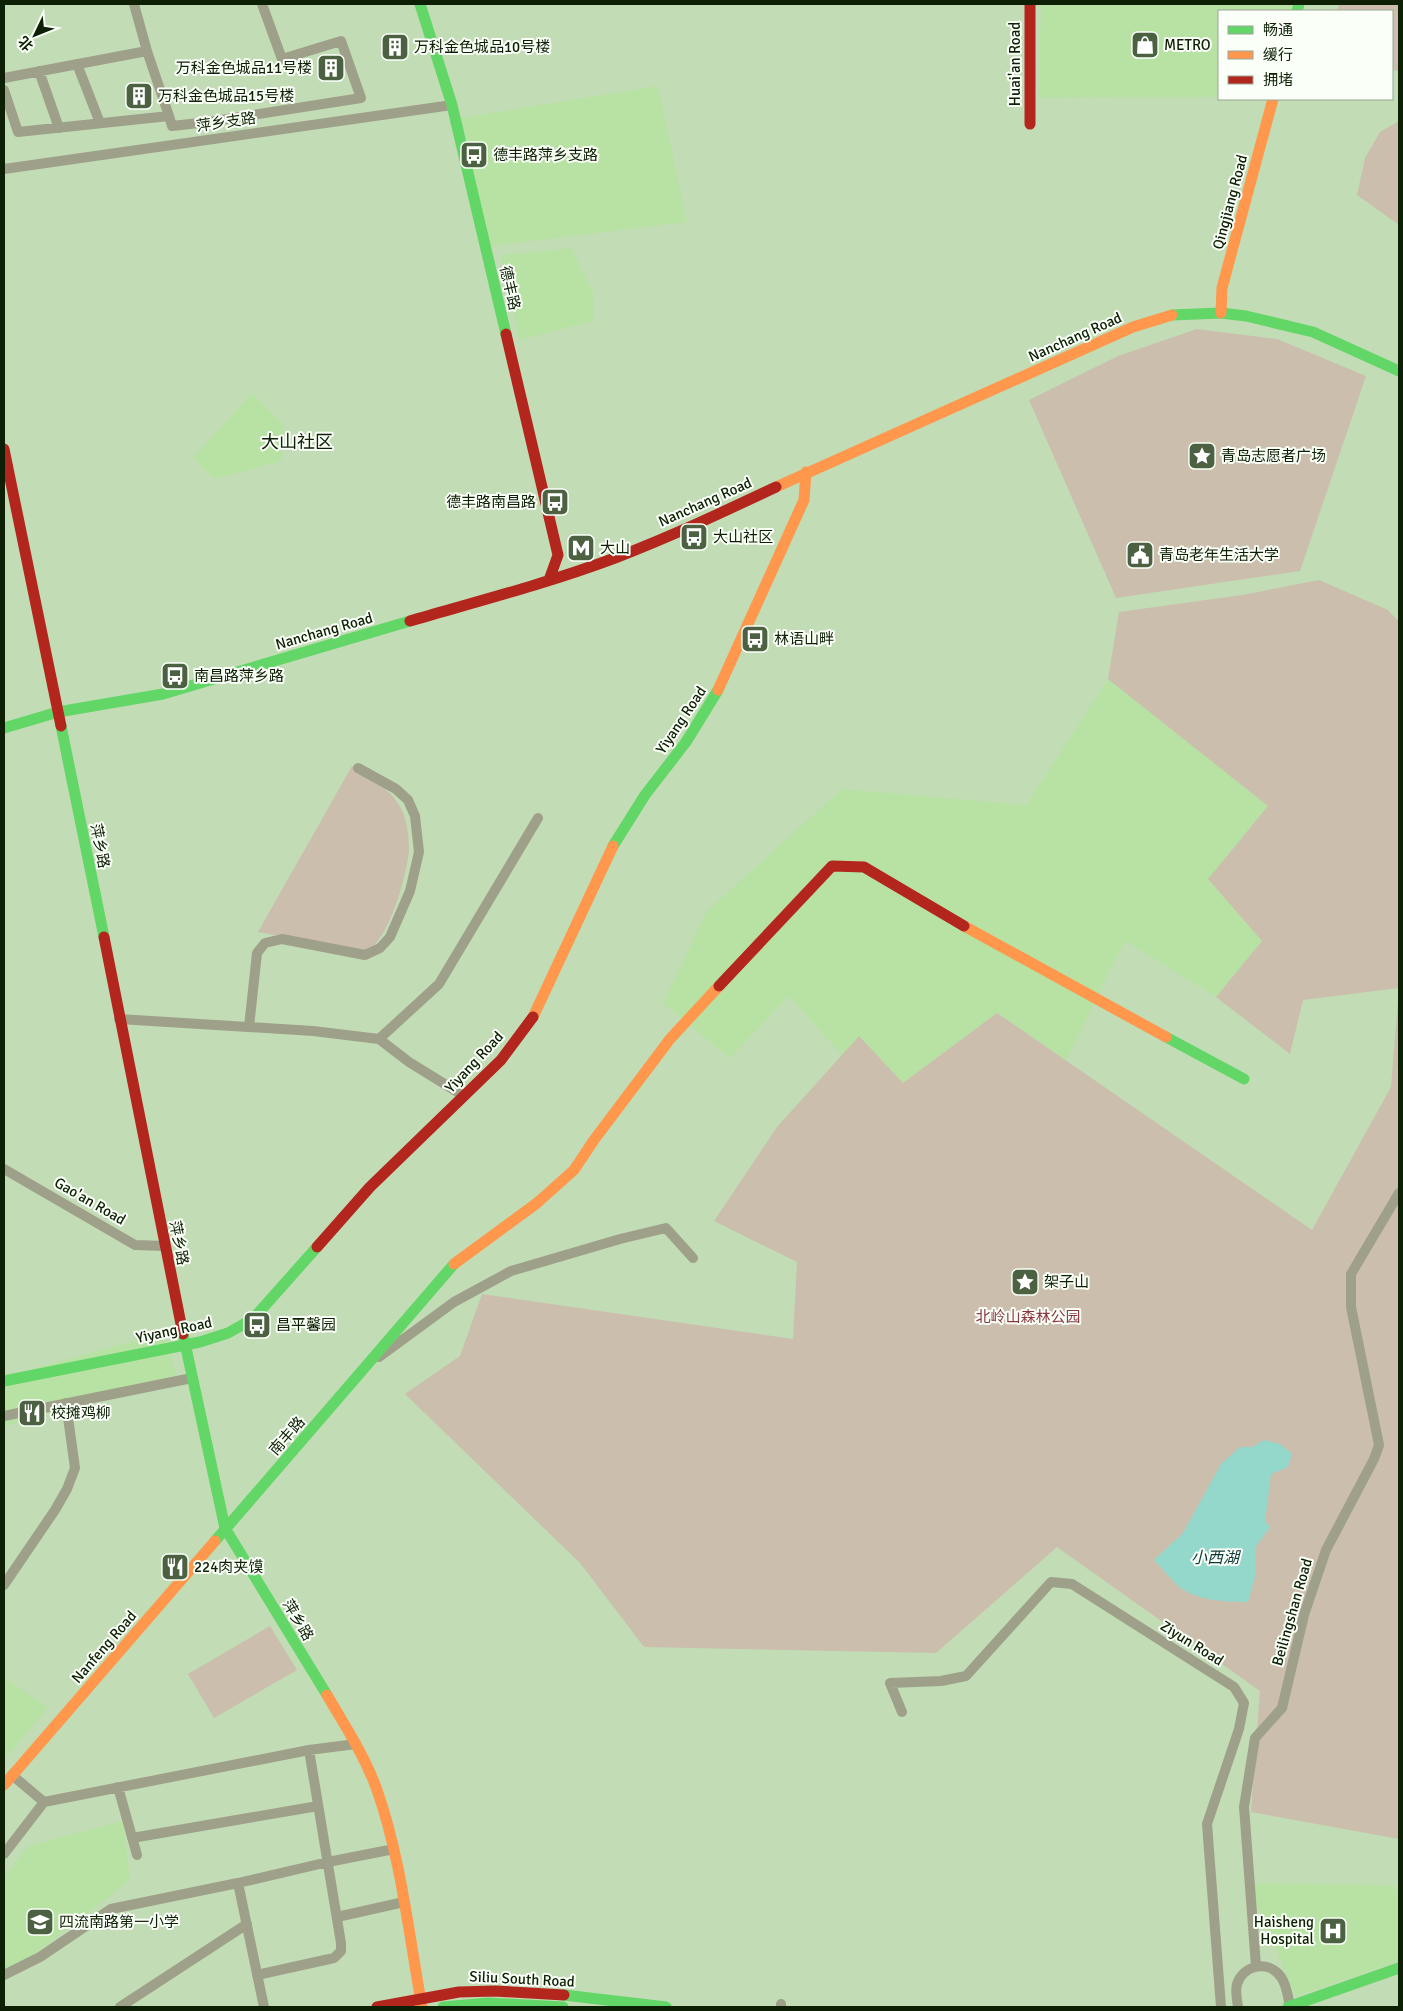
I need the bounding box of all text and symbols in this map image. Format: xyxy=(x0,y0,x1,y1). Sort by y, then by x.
north arrow xyxy=(10,10,60,60)
legend xyxy=(1218,10,1393,100)
text: 畅通 xyxy=(1263,21,1293,39)
street label: Huai'an Road xyxy=(1006,22,1024,106)
shop icon: METRO xyxy=(1130,30,1160,60)
building icon: 万科金色城品10号楼 xyxy=(380,32,410,62)
text: 北 xyxy=(15,33,37,54)
place label: METRO xyxy=(1164,36,1211,54)
place label: 万科金色城品10号楼 xyxy=(414,38,550,56)
text: 缓行 xyxy=(1263,46,1293,64)
building icon: 万科金色城品11号楼 xyxy=(316,53,346,83)
place label: 万科金色城品11号楼 xyxy=(176,59,312,77)
text: 拥堵 xyxy=(1263,71,1293,89)
building icon: 万科金色城品15号楼 xyxy=(124,81,154,111)
place label: 万科金色城品15号楼 xyxy=(158,87,294,105)
street label: 萍乡支路 xyxy=(195,109,257,135)
bus stop icon: 德丰路萍乡支路 xyxy=(459,140,489,170)
place label: 德丰路萍乡支路 xyxy=(493,146,598,164)
street label: Qingjiang Road xyxy=(1209,153,1251,251)
street label: 德丰路 xyxy=(496,264,524,312)
street label: Nanchang Road xyxy=(1026,308,1125,366)
district label: 大山社区 xyxy=(261,431,333,453)
place icon: 青岛志愿者广场 xyxy=(1187,441,1217,471)
place label: 青岛志愿者广场 xyxy=(1221,447,1326,465)
street label: Nanchang Road xyxy=(656,473,755,531)
bus stop icon: 德丰路南昌路 xyxy=(540,487,570,517)
place label: 德丰路南昌路 xyxy=(446,493,536,511)
bus stop icon: 大山社区 xyxy=(679,522,709,552)
place label: 大山社区 xyxy=(713,528,773,546)
metro station icon: 大山 xyxy=(566,533,596,563)
place label: 大山 xyxy=(600,539,630,557)
public building icon: 青岛老年生活大学 xyxy=(1125,540,1155,570)
place label: 青岛老年生活大学 xyxy=(1159,546,1279,564)
street label: Nanchang Road xyxy=(273,609,375,653)
bus stop icon: 林语山畔 xyxy=(740,624,770,654)
place label: 林语山畔 xyxy=(774,630,834,648)
bus stop icon: 南昌路萍乡路 xyxy=(160,661,190,691)
place label: 南昌路萍乡路 xyxy=(194,667,284,685)
street label: Yiyang Road xyxy=(652,683,710,757)
street label: 萍乡路 xyxy=(87,822,113,870)
street label: Yiyang Road xyxy=(441,1028,507,1096)
street label: Gao'an Road xyxy=(51,1173,129,1229)
street label: 萍乡路 xyxy=(166,1219,192,1267)
place icon: 架子山 xyxy=(1010,1267,1040,1297)
place label: 架子山 xyxy=(1044,1273,1089,1291)
park label: 北岭山森林公园 xyxy=(975,1308,1081,1326)
bus stop icon: 昌平馨园 xyxy=(242,1310,272,1340)
street label: Yiyang Road xyxy=(134,1313,214,1347)
place label: 昌平馨园 xyxy=(276,1316,336,1334)
restaurant icon: 校摊鸡柳 xyxy=(17,1398,47,1428)
place label: 校摊鸡柳 xyxy=(51,1404,111,1422)
street label: 南丰路 xyxy=(265,1413,309,1459)
water label: 小西湖 xyxy=(1191,1548,1242,1568)
restaurant icon: 224肉夹馍 xyxy=(160,1552,190,1582)
street label: Beilingshan Road xyxy=(1268,1556,1316,1668)
place label: 224肉夹馍 xyxy=(194,1558,263,1576)
street label: 萍乡路 xyxy=(279,1596,317,1644)
street label: Nanfeng Road xyxy=(68,1607,140,1687)
street label: Ziyun Road xyxy=(1157,1617,1227,1670)
school or university icon: 四流南路第一小学 xyxy=(25,1907,55,1937)
place label: 四流南路第一小学 xyxy=(59,1913,179,1931)
place label: Haisheng Hospital xyxy=(1254,1913,1314,1948)
hospital icon: Haisheng Hospital xyxy=(1318,1916,1348,1946)
street label: Siliu South Road xyxy=(469,1967,575,1991)

